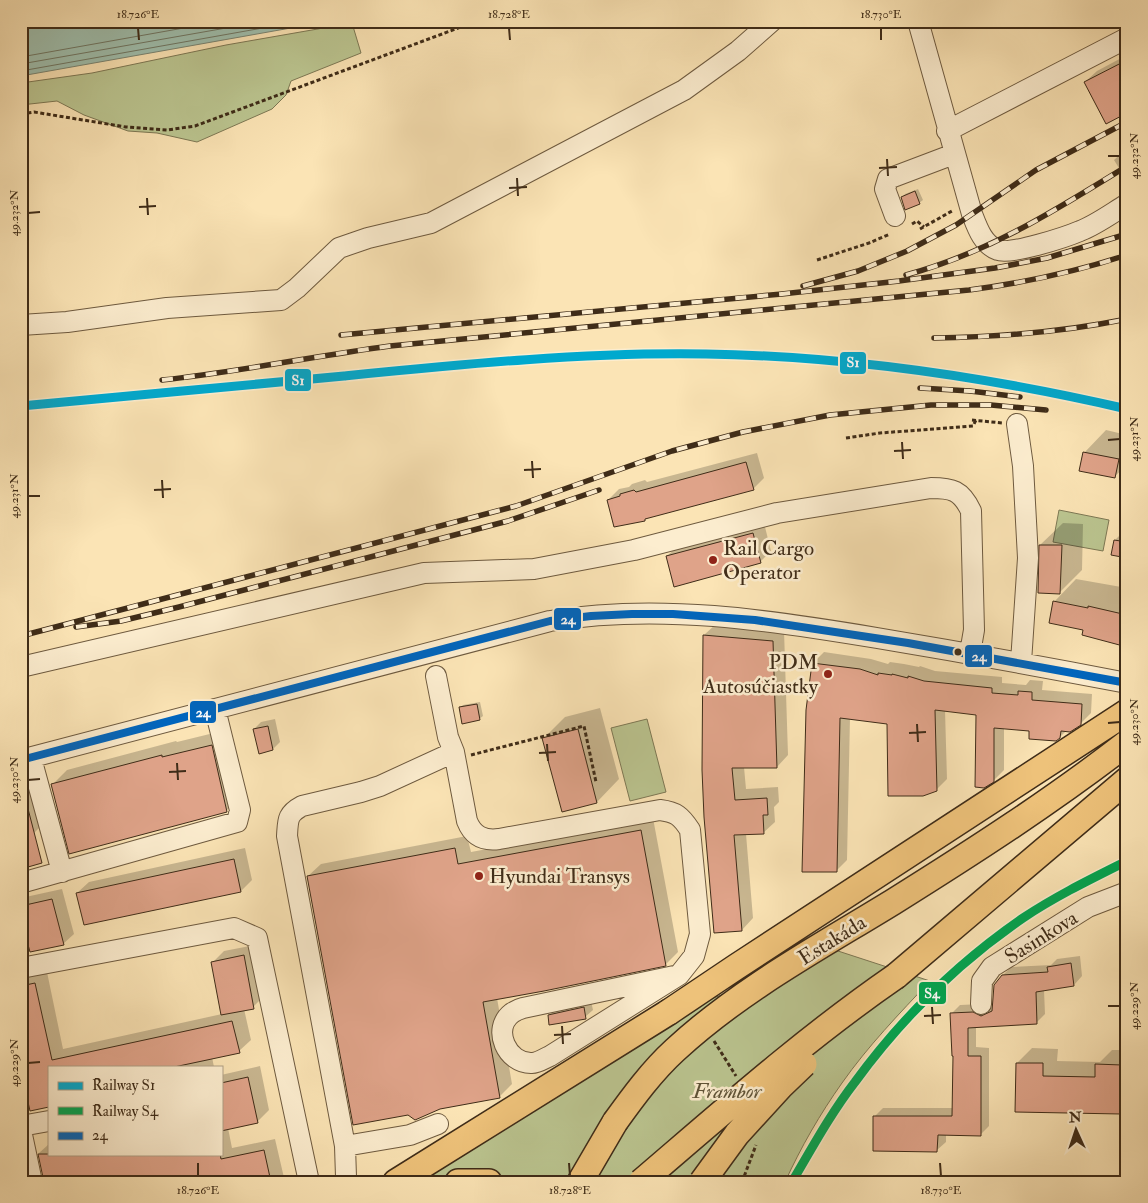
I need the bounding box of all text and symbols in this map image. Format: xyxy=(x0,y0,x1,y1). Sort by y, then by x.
text: 18.726°E xyxy=(117,7,159,22)
text: 18.728°E xyxy=(488,7,530,22)
text: 18.730°E xyxy=(861,7,902,22)
text: 49.232°N xyxy=(1127,132,1142,179)
text: 49.232°N xyxy=(7,189,22,236)
line badge: S1 xyxy=(839,351,867,375)
text: S1 xyxy=(847,354,859,371)
line badge: S1 xyxy=(284,368,312,392)
text: S1 xyxy=(292,372,304,389)
text: 49.231°N xyxy=(1127,416,1142,461)
text: 49.231°N xyxy=(7,473,22,518)
place label: Rail Cargo Operator xyxy=(723,535,814,586)
marker: Rail Cargo Operator xyxy=(707,554,719,566)
line badge: 24 xyxy=(553,607,582,631)
text: 24 xyxy=(561,611,577,628)
line badge: 24 xyxy=(964,644,993,668)
unlabelled marker xyxy=(953,647,963,657)
text: 24 xyxy=(972,648,988,665)
place label: PDM Autosúčiastky xyxy=(702,649,819,700)
marker: PDM Autosúčiastky xyxy=(822,668,834,680)
text: 49.230°N xyxy=(1127,698,1142,745)
line badge: 24 xyxy=(189,700,217,724)
text: 24 xyxy=(196,704,212,721)
text: 49.230°N xyxy=(7,756,22,803)
place label: Hyundai Transys xyxy=(489,863,630,890)
marker: Hyundai Transys xyxy=(473,870,485,882)
street label: Sasinkova xyxy=(1000,904,1083,970)
street label: Estakáda xyxy=(793,909,872,972)
line badge: S4 xyxy=(918,981,947,1005)
text: 49.229°N xyxy=(1127,982,1142,1030)
text: S4 xyxy=(924,985,941,1002)
text: 49.229°N xyxy=(7,1039,22,1087)
legend xyxy=(48,1066,222,1156)
text: Railway S1 xyxy=(92,1076,155,1095)
park label: Frambor xyxy=(692,1078,762,1105)
text: Railway S4 xyxy=(92,1102,159,1121)
north arrow xyxy=(1050,1106,1100,1156)
text: N xyxy=(1068,1109,1083,1126)
text: 24 xyxy=(92,1126,109,1145)
text: 18.726°E xyxy=(177,1183,219,1198)
text: 18.728°E xyxy=(549,1183,591,1198)
text: 18.730°E xyxy=(921,1183,962,1198)

